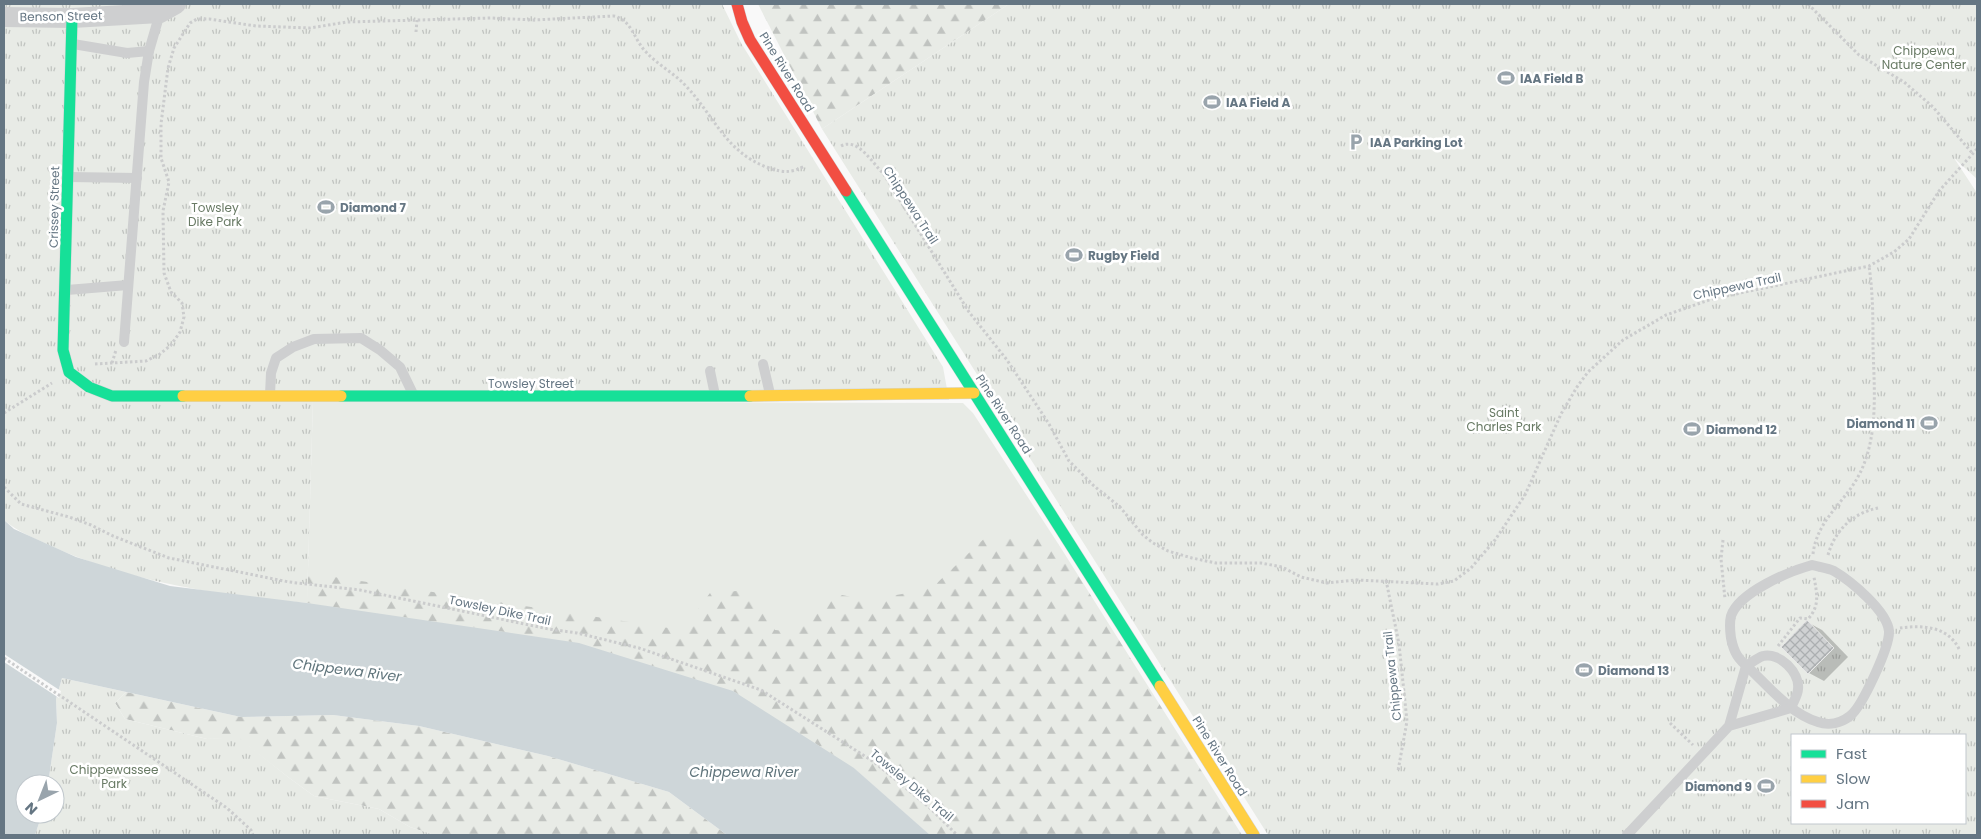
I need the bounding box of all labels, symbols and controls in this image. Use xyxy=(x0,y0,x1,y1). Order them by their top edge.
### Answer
street label: Benson Street xyxy=(20,7,102,25)
street label: Pine River Road xyxy=(756,29,818,115)
park label: Chippewa Nature Center xyxy=(1882,42,1967,73)
sports icon: IAA Field B xyxy=(1496,68,1516,88)
place label: IAA Field B xyxy=(1520,70,1584,87)
sports icon: IAA Field A xyxy=(1202,92,1222,112)
place label: IAA Field A xyxy=(1226,94,1291,111)
parking icon: IAA Parking Lot xyxy=(1346,132,1366,152)
place label: IAA Parking Lot xyxy=(1370,134,1463,151)
street label: Chippewa Trail xyxy=(879,163,943,247)
street label: Crissey Street xyxy=(45,166,63,248)
sports icon: Diamond 7 xyxy=(316,197,336,217)
park label: Towsley Dike Park xyxy=(188,199,243,230)
place label: Diamond 7 xyxy=(340,199,407,216)
sports icon: Rugby Field xyxy=(1064,245,1084,265)
place label: Rugby Field xyxy=(1088,247,1160,264)
street label: Chippewa Trail xyxy=(1691,268,1783,304)
street label: Pine River Road xyxy=(972,371,1036,457)
street label: Towsley Street xyxy=(488,375,574,392)
park label: Saint Charles Park xyxy=(1466,404,1542,435)
sports icon: Diamond 11 xyxy=(1919,413,1939,433)
place label: Diamond 11 xyxy=(1846,415,1915,432)
sports icon: Diamond 12 xyxy=(1682,419,1702,439)
place label: Diamond 12 xyxy=(1706,421,1777,438)
street label: Towsley Dike Trail xyxy=(447,591,553,629)
street label: Chippewa Trail xyxy=(1379,630,1405,721)
water label: Chippewa River xyxy=(291,653,403,687)
sports icon: Diamond 13 xyxy=(1574,660,1594,680)
place label: Diamond 13 xyxy=(1598,662,1669,679)
street label: Pine River Road xyxy=(1189,713,1251,799)
legend xyxy=(1791,734,1966,824)
text: Fast xyxy=(1836,743,1867,764)
street label: Towsley Dike Trail xyxy=(867,745,957,825)
park label: Chippewassee Park xyxy=(70,761,158,792)
water label: Chippewa River xyxy=(689,762,800,782)
text: Slow xyxy=(1836,768,1871,789)
north arrow xyxy=(15,774,65,824)
sports icon: Diamond 9 xyxy=(1756,776,1776,796)
place label: Diamond 9 xyxy=(1685,778,1752,795)
text: Jam xyxy=(1836,793,1870,814)
text: N xyxy=(20,798,42,819)

